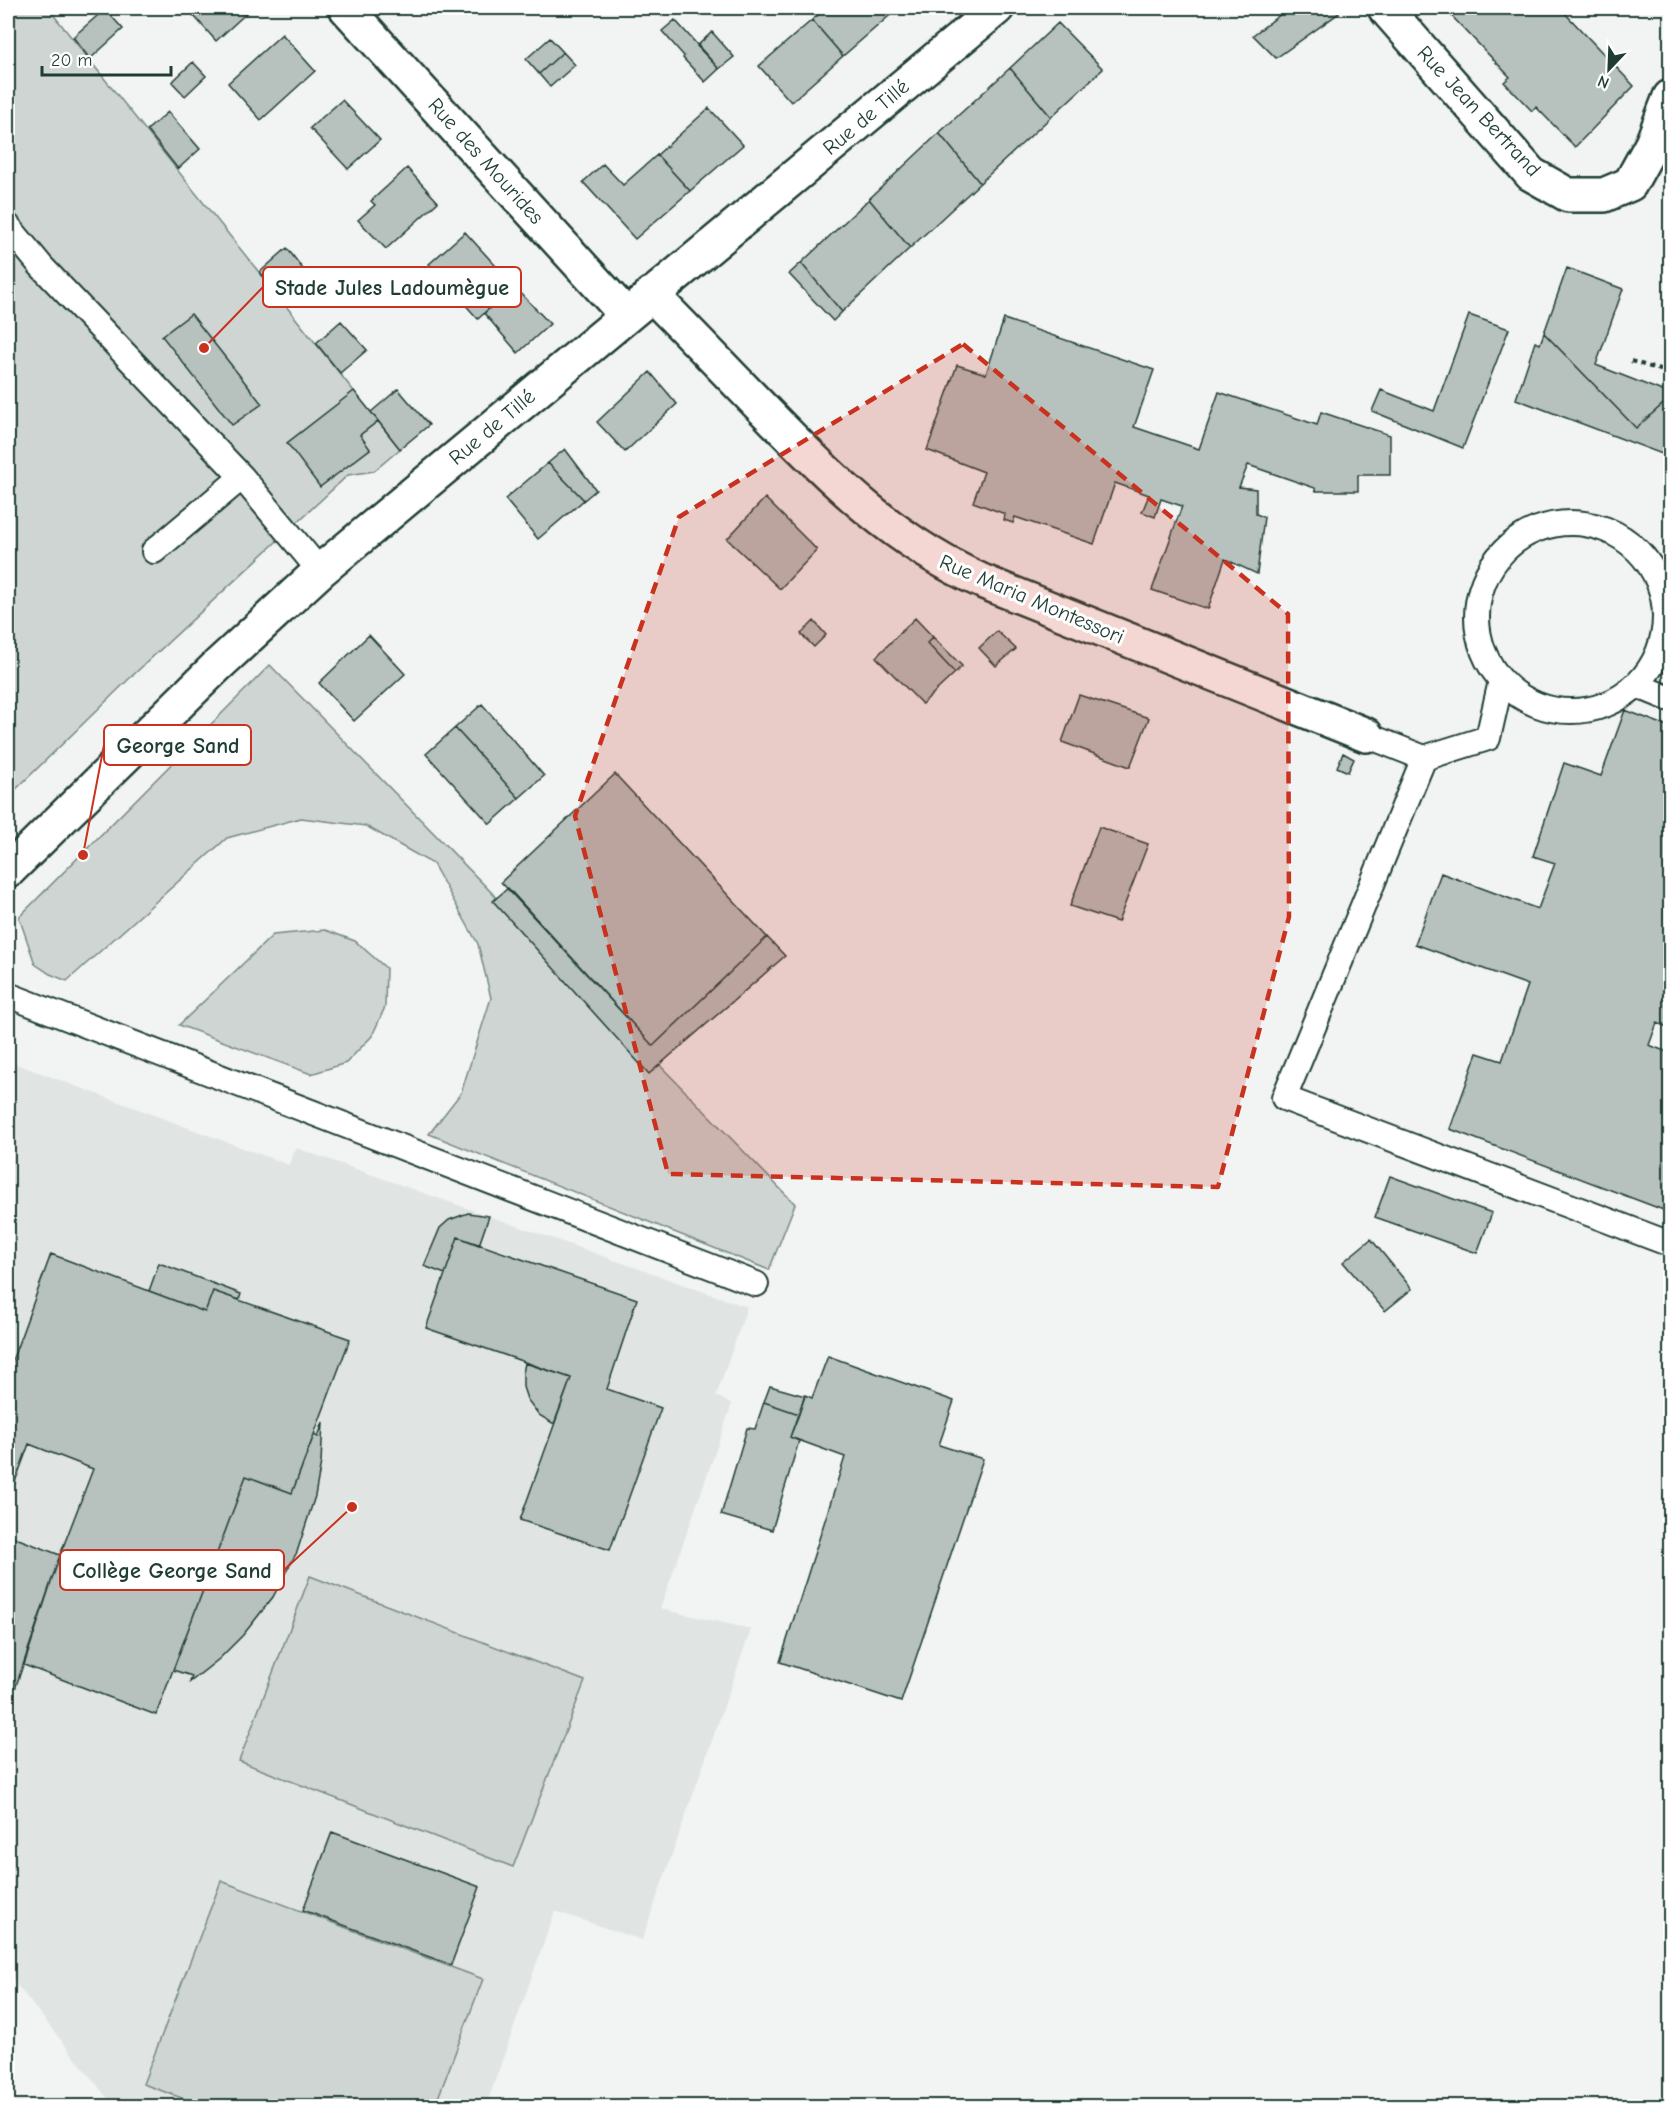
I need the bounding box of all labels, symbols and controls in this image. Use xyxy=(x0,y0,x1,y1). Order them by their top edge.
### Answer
scale bar xyxy=(42,39,171,77)
north arrow xyxy=(1579,39,1639,99)
street label: Rue Jean Bertrand xyxy=(1412,41,1546,181)
text: 20 m xyxy=(51,50,92,71)
text: N xyxy=(1595,72,1612,92)
street label: Rue de Tillé xyxy=(818,74,914,160)
street label: Rue des Mourides xyxy=(423,93,549,229)
callout: Stade Jules Ladoumègue xyxy=(263,267,521,307)
text: Stade Jules Ladoumègue xyxy=(275,275,509,301)
street label: Rue de Tillé xyxy=(444,384,540,470)
street label: Rue Maria Montessori xyxy=(936,549,1128,649)
callout: George Sand xyxy=(104,725,251,765)
text: George Sand xyxy=(116,733,240,759)
callout: Collège George Sand xyxy=(60,1550,284,1590)
text: Collège George Sand xyxy=(72,1558,272,1584)

